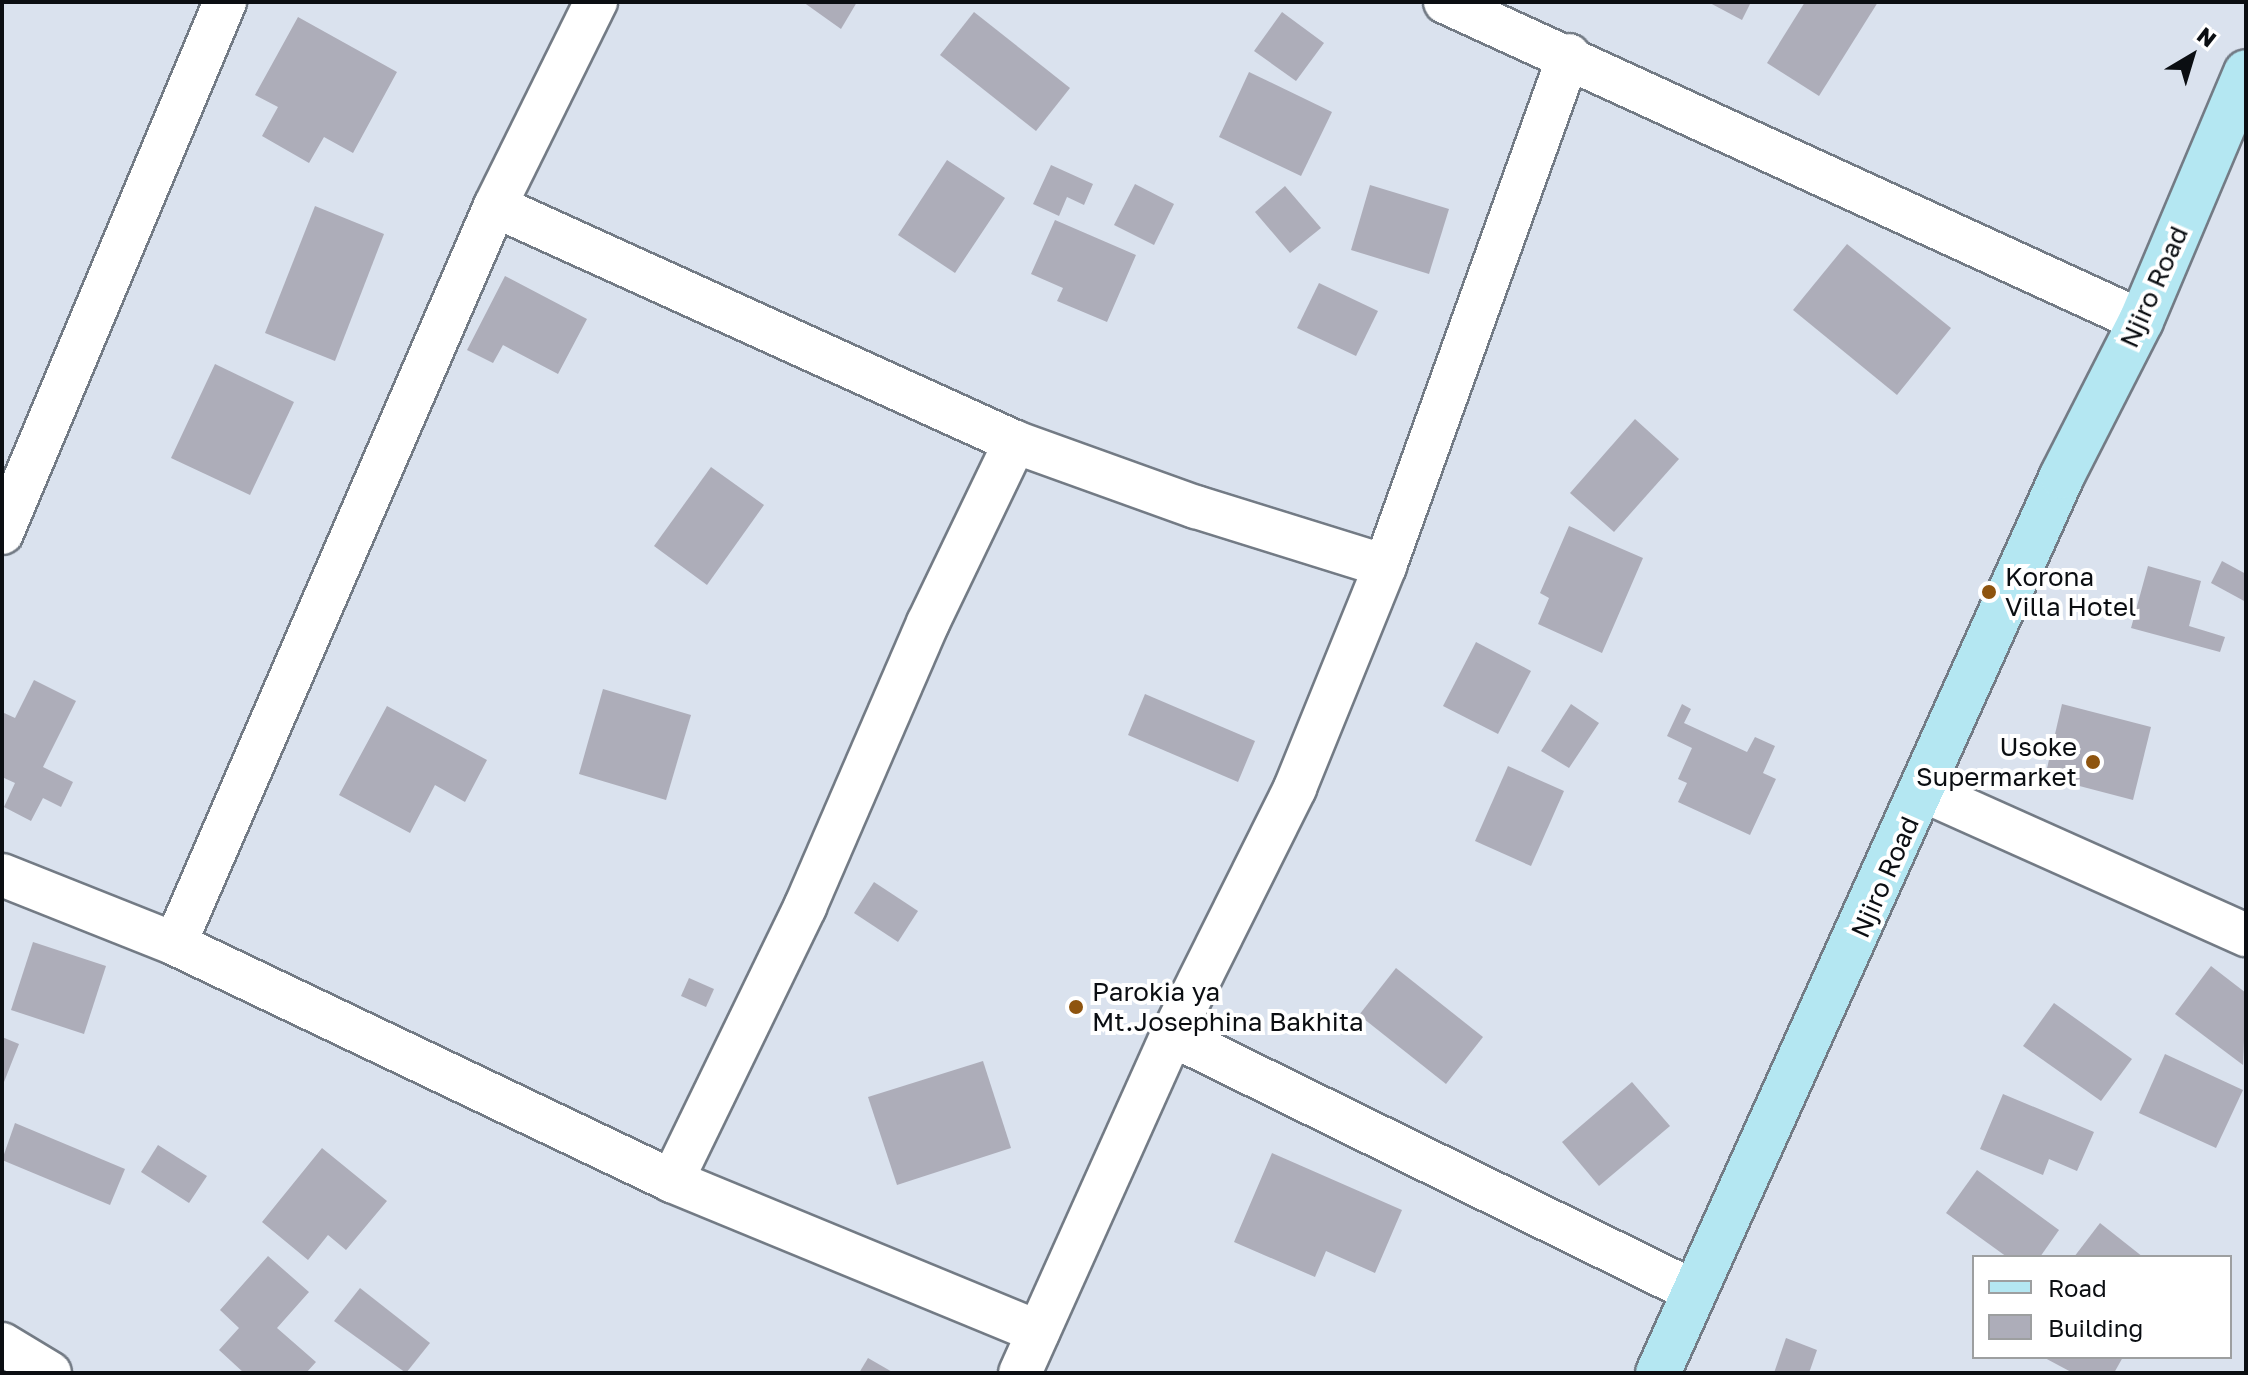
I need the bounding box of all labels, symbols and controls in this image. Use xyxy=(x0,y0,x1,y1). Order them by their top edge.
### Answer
north arrow xyxy=(2152,16,2232,96)
text: N xyxy=(2192,21,2222,52)
street label: Njiro Road xyxy=(2113,222,2195,352)
place label: Korona Villa Hotel xyxy=(2005,561,2136,622)
marker: Korona Villa Hotel xyxy=(1980,583,1998,601)
place label: Usoke Supermarket xyxy=(1916,731,2077,792)
marker: Usoke Supermarket xyxy=(2084,753,2102,771)
street label: Njiro Road xyxy=(1844,812,1926,942)
place label: Parokia ya Mt.Josephina Bakhita xyxy=(1092,976,1364,1038)
marker: Parokia ya Mt.Josephina Bakhita xyxy=(1067,998,1085,1016)
legend xyxy=(1972,1255,2232,1359)
text: Road xyxy=(2048,1273,2107,1302)
text: Building xyxy=(2048,1313,2143,1342)

